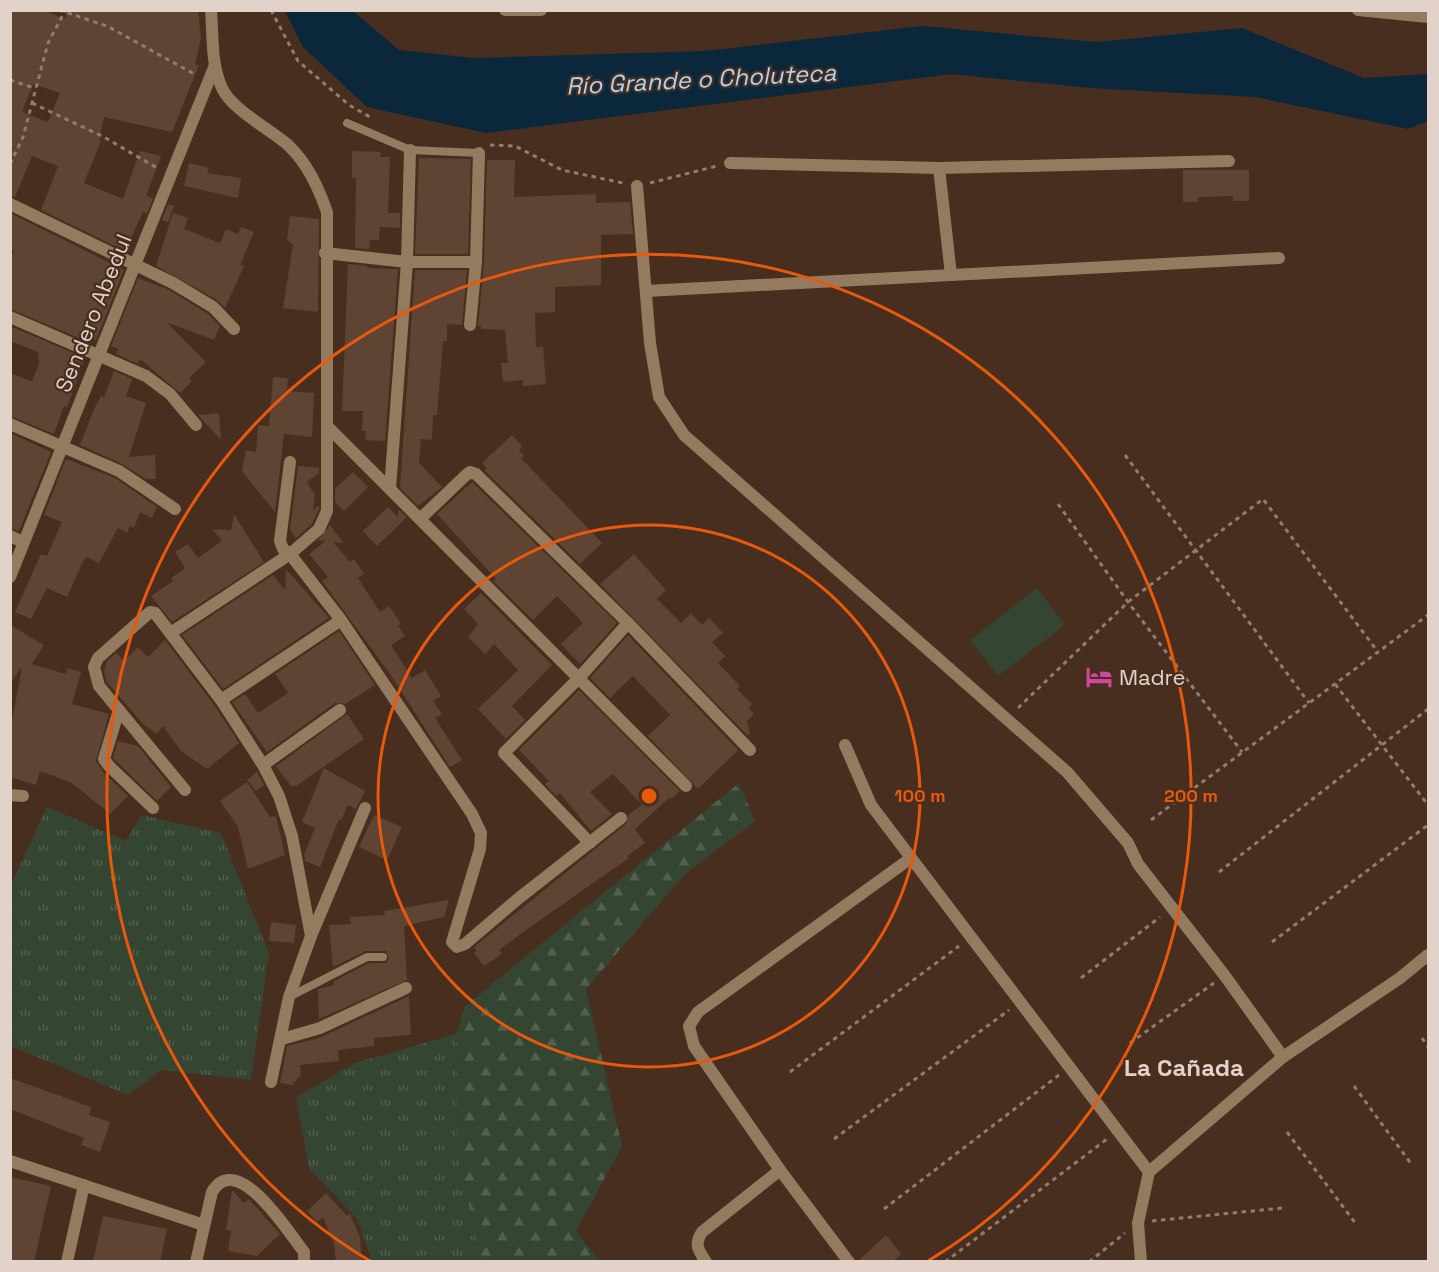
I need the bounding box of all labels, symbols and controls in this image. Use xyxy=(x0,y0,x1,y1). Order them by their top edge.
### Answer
water label: Río Grande o Choluteca xyxy=(565,56,837,102)
street label: Sendero Abedul xyxy=(49,230,137,396)
hotel icon: Madre xyxy=(1084,662,1114,692)
place label: Madre xyxy=(1119,663,1185,691)
text: 100 m xyxy=(894,784,946,807)
text: 200 m xyxy=(1164,784,1218,807)
centre of rings xyxy=(639,786,659,806)
district label: La Cañada xyxy=(1124,1052,1244,1083)

